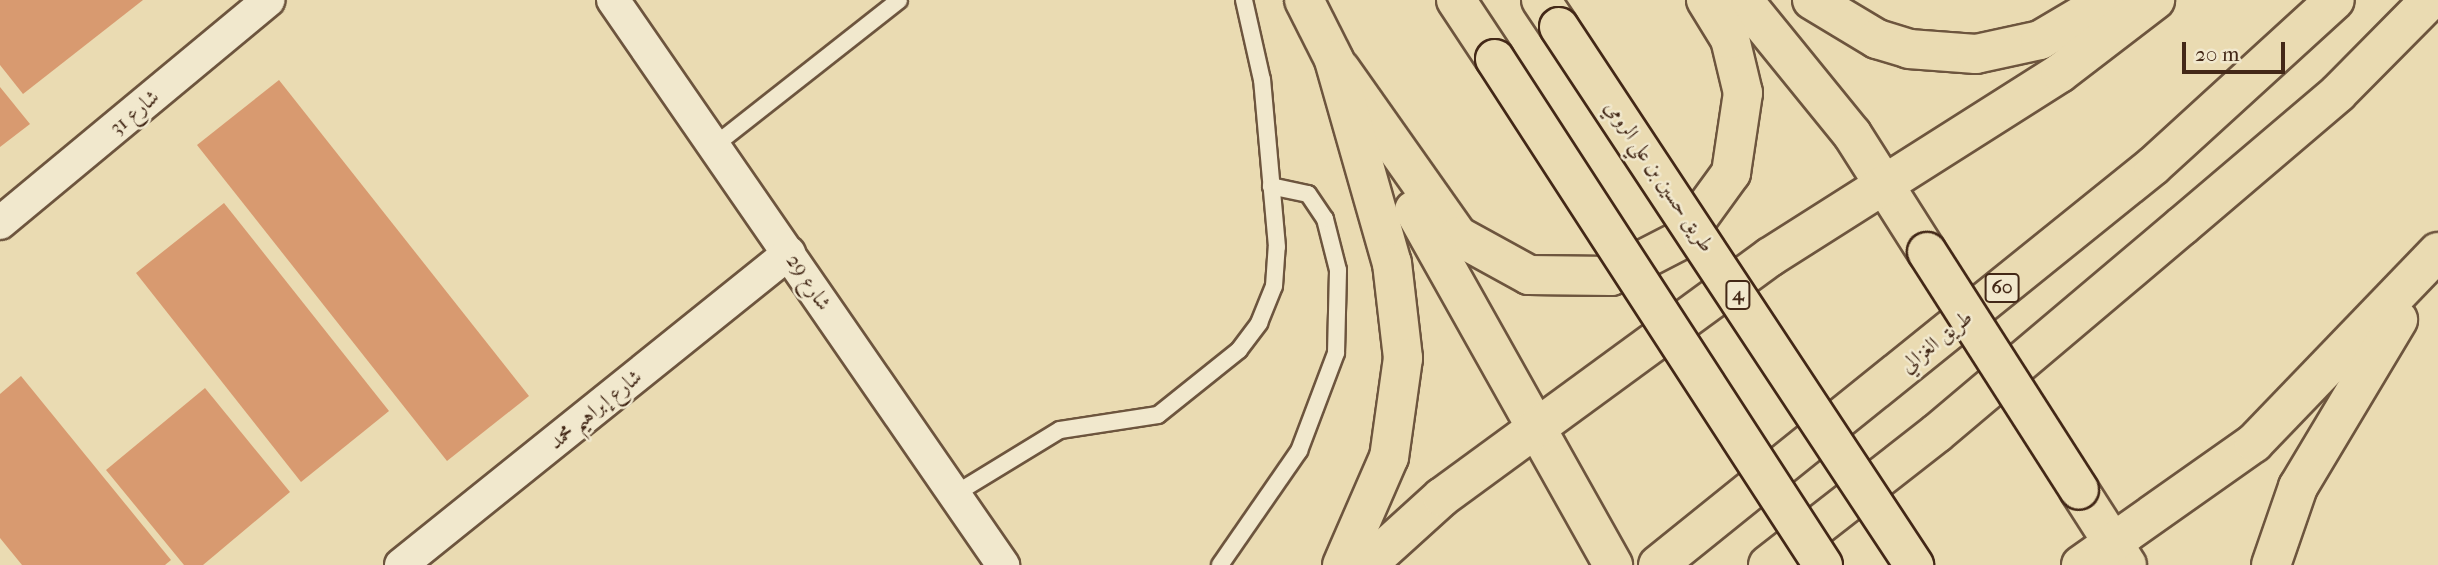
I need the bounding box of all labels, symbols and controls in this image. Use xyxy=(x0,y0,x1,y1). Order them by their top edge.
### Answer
scale bar xyxy=(2186,28,2289,72)
text: 20 m xyxy=(2195,42,2239,66)
street label: شارع 31 xyxy=(104,84,164,140)
street label: طريق حسين بن علي الرومي xyxy=(1600,95,1720,257)
street label: شارع 29 xyxy=(781,249,837,315)
road number: 60 xyxy=(1984,272,2020,304)
road number: 4 xyxy=(1724,280,1752,310)
street label: طريق الغزالي xyxy=(1895,304,1977,378)
street label: شارع إبراهيم محمد xyxy=(543,364,647,454)

